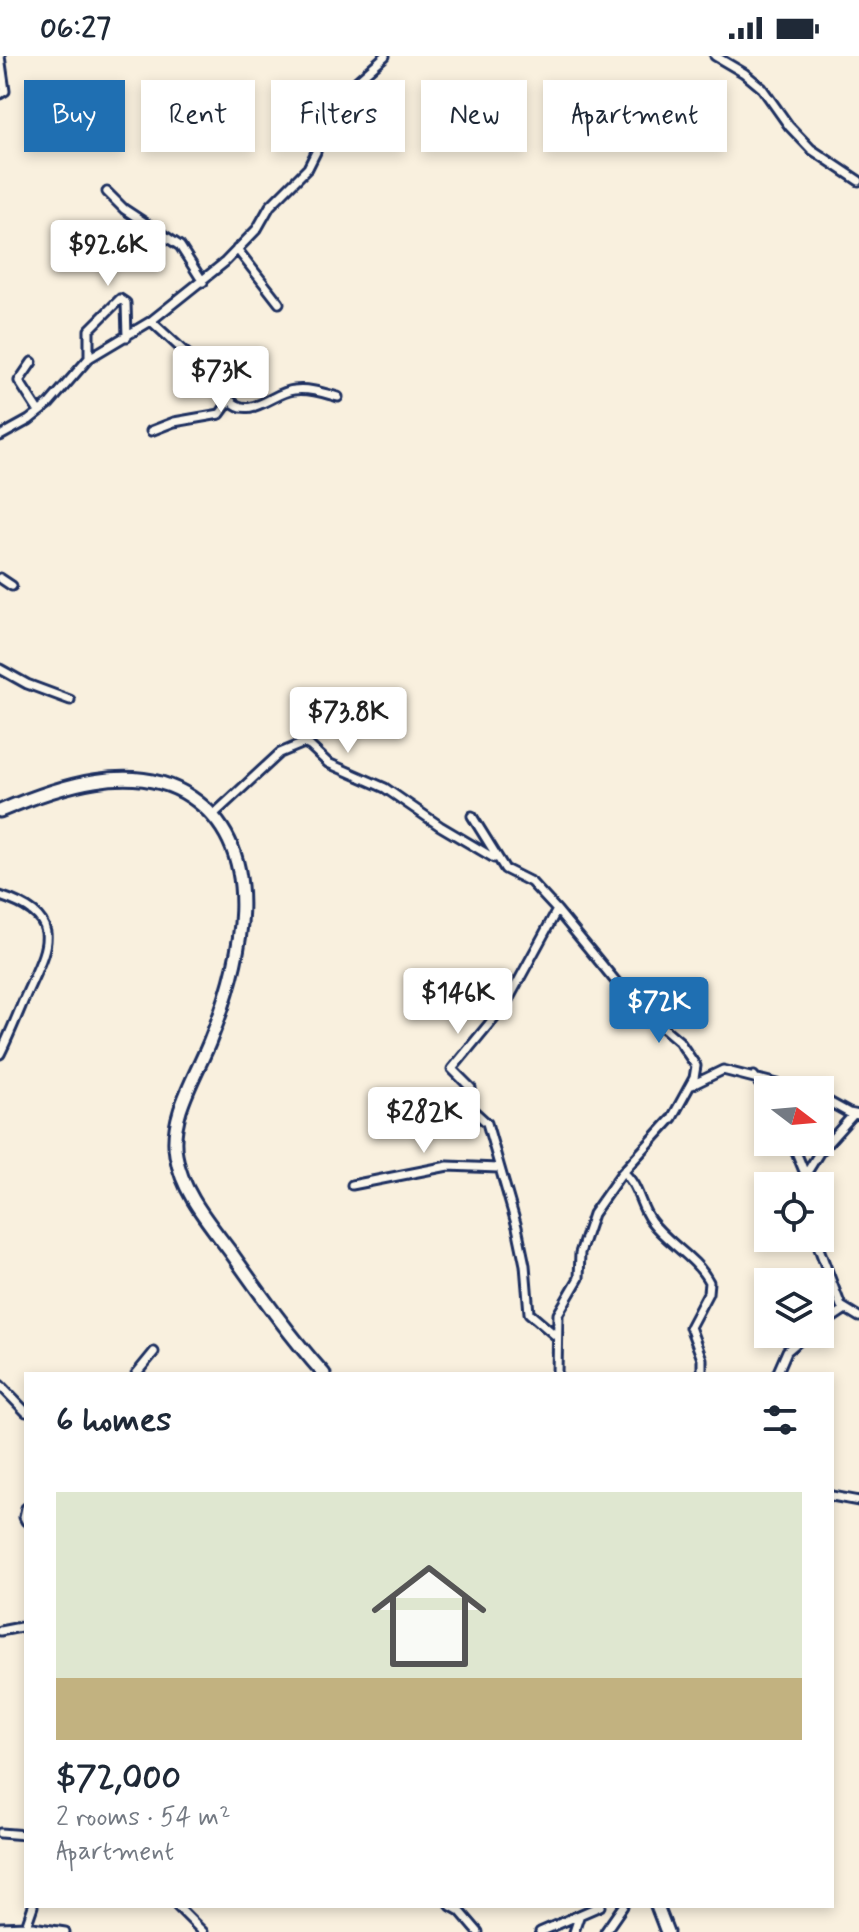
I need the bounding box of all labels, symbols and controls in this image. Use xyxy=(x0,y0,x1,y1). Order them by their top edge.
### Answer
text: 06:27 xyxy=(40,9,111,48)
chip: Buy xyxy=(24,80,125,152)
chip: Rent xyxy=(141,80,255,152)
chip: Filters xyxy=(271,80,405,152)
chip: New xyxy=(421,80,527,152)
chip: Apartment xyxy=(543,80,727,152)
pin: $92.6K xyxy=(43,220,173,288)
text: $92.6K xyxy=(69,229,147,263)
pin: $73K xyxy=(174,346,268,414)
text: $73K xyxy=(191,355,251,389)
pin: $73.8K xyxy=(283,687,413,755)
text: $73.8K xyxy=(308,696,388,730)
pin: $146K xyxy=(402,968,514,1036)
text: $146K xyxy=(421,977,495,1011)
pin: $72K xyxy=(612,977,706,1045)
text: $72K xyxy=(627,986,691,1020)
north arrow xyxy=(754,1076,834,1156)
map controls xyxy=(754,1076,834,1348)
pin: $282K xyxy=(368,1087,480,1155)
text: $282K xyxy=(386,1096,462,1130)
button: locate xyxy=(754,1172,834,1252)
button: layers xyxy=(754,1268,834,1348)
text: 6 homes xyxy=(56,1398,171,1443)
icon: filters xyxy=(758,1398,802,1442)
icon: home xyxy=(357,1544,501,1688)
text: $72,000 xyxy=(56,1756,181,1801)
text: 2 rooms · 54 m² xyxy=(56,1801,231,1835)
text: Apartment xyxy=(56,1835,174,1869)

